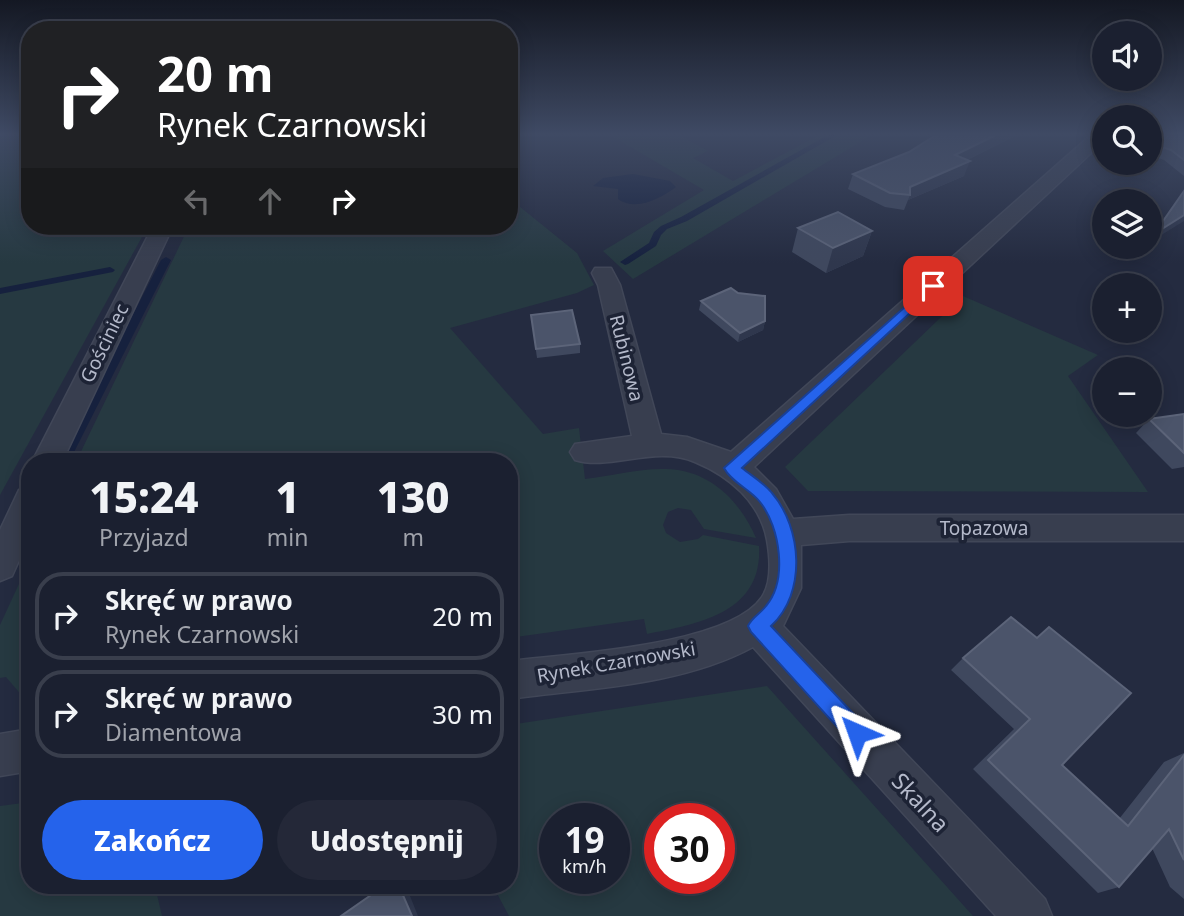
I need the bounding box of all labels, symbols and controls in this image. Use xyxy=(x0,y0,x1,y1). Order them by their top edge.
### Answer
map controls xyxy=(1092,21,1162,427)
button: sound xyxy=(1092,21,1162,91)
text: 20 m xyxy=(157,40,274,106)
icon: right xyxy=(42,49,133,140)
text: Rynek Czarnowski xyxy=(157,103,427,146)
button: search xyxy=(1092,105,1162,175)
icon: left xyxy=(178,182,216,220)
icon: ahead xyxy=(251,182,289,220)
icon: right xyxy=(324,182,362,220)
button: layers xyxy=(1092,189,1162,259)
pin xyxy=(903,256,963,316)
icon: arrive xyxy=(914,267,952,305)
button: + xyxy=(1092,273,1162,343)
street label: Gościniec xyxy=(74,299,134,387)
street label: Rubinowa xyxy=(604,312,650,404)
button: − xyxy=(1092,357,1162,427)
text: 15:24 xyxy=(89,468,198,525)
text: 1 xyxy=(275,468,300,525)
text: 130 xyxy=(377,468,450,525)
street label: Topazowa xyxy=(940,515,1028,541)
text: Przyjazd xyxy=(99,521,189,553)
text: min xyxy=(267,521,308,553)
text: m xyxy=(402,521,424,553)
text: Skręć w prawo xyxy=(105,582,293,618)
icon: right xyxy=(46,597,84,635)
text: 20 m xyxy=(432,598,493,634)
text: Rynek Czarnowski xyxy=(105,618,299,650)
street label: Rynek Czarnowski xyxy=(535,635,697,689)
text: Skręć w prawo xyxy=(105,680,293,716)
icon: right xyxy=(46,695,84,733)
text: 30 m xyxy=(432,696,493,732)
position arrow xyxy=(820,696,894,770)
text: Diamentowa xyxy=(105,716,242,748)
street label: Skalna xyxy=(885,765,957,839)
button: Zakończ xyxy=(42,800,263,880)
button: Udostępnij xyxy=(277,800,497,880)
speed limit sign: 30 xyxy=(644,803,735,894)
text: 19 xyxy=(564,816,605,863)
text: km/h xyxy=(562,854,607,878)

